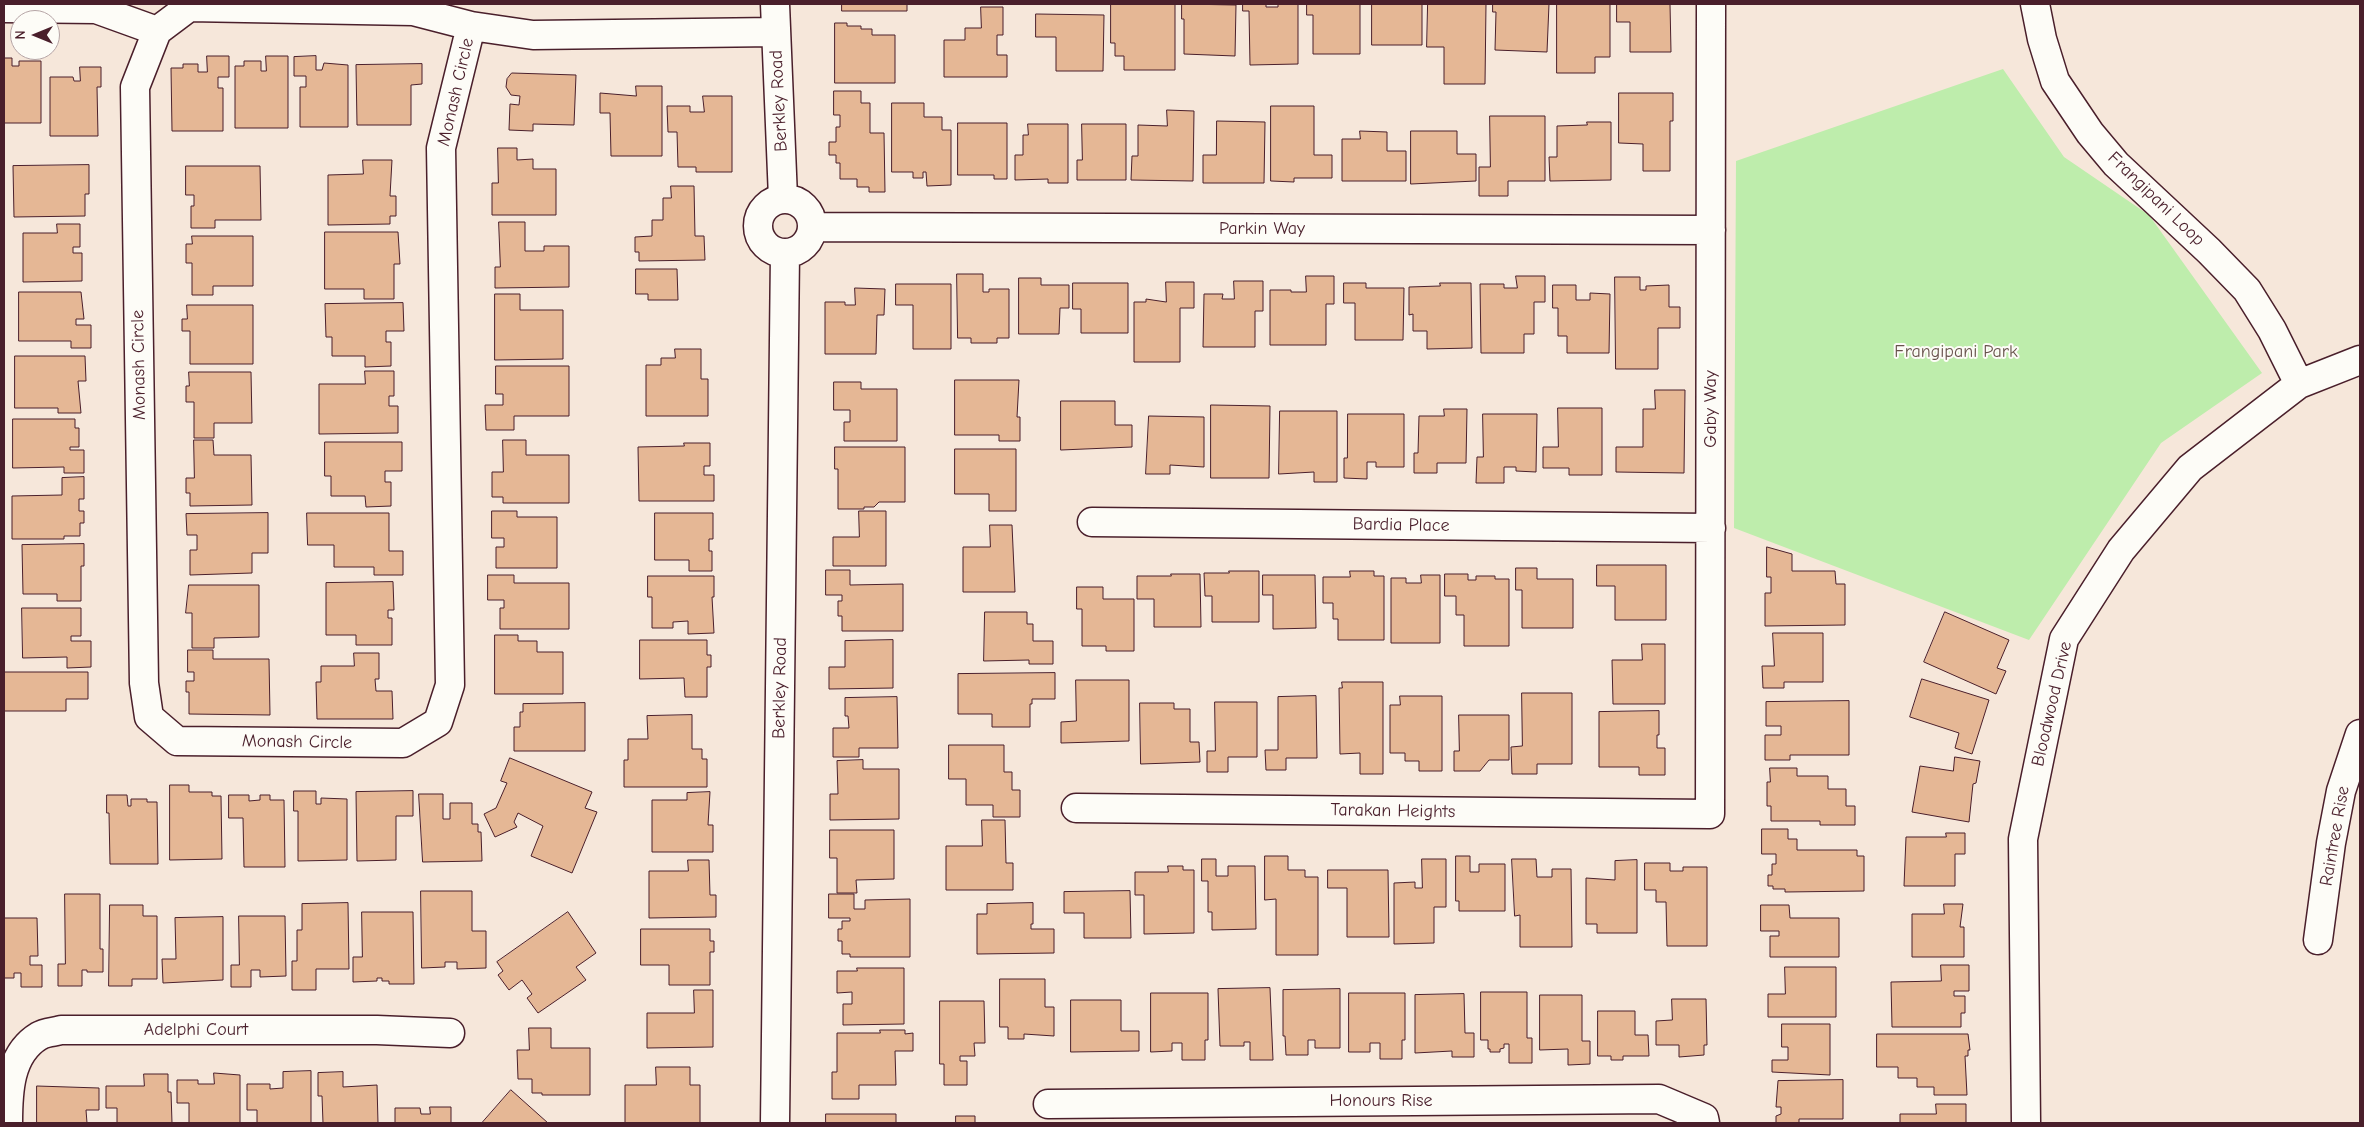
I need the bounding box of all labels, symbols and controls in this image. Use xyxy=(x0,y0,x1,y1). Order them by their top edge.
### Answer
north arrow xyxy=(10,10,60,60)
text: N xyxy=(12,30,29,40)
street label: Monash Circle xyxy=(433,36,479,148)
street label: Berkley Road xyxy=(766,50,792,152)
street label: Frangipani Loop xyxy=(2103,147,2209,251)
street label: Parkin Way xyxy=(1219,218,1305,240)
street label: Monash Circle xyxy=(127,310,151,420)
park label: Frangipani Park xyxy=(1894,341,2018,363)
street label: Gaby Way xyxy=(1700,370,1722,448)
street label: Bardia Place xyxy=(1352,513,1450,537)
street label: Berkley Road xyxy=(768,637,792,739)
street label: Bloodwood Drive xyxy=(2027,639,2077,769)
street label: Monash Circle xyxy=(242,730,352,754)
street label: Raintree Rise xyxy=(2316,784,2354,888)
street label: Tarakan Heights xyxy=(1331,799,1455,823)
street label: Adelphi Court xyxy=(144,1019,248,1041)
street label: Honours Rise xyxy=(1329,1090,1433,1112)

